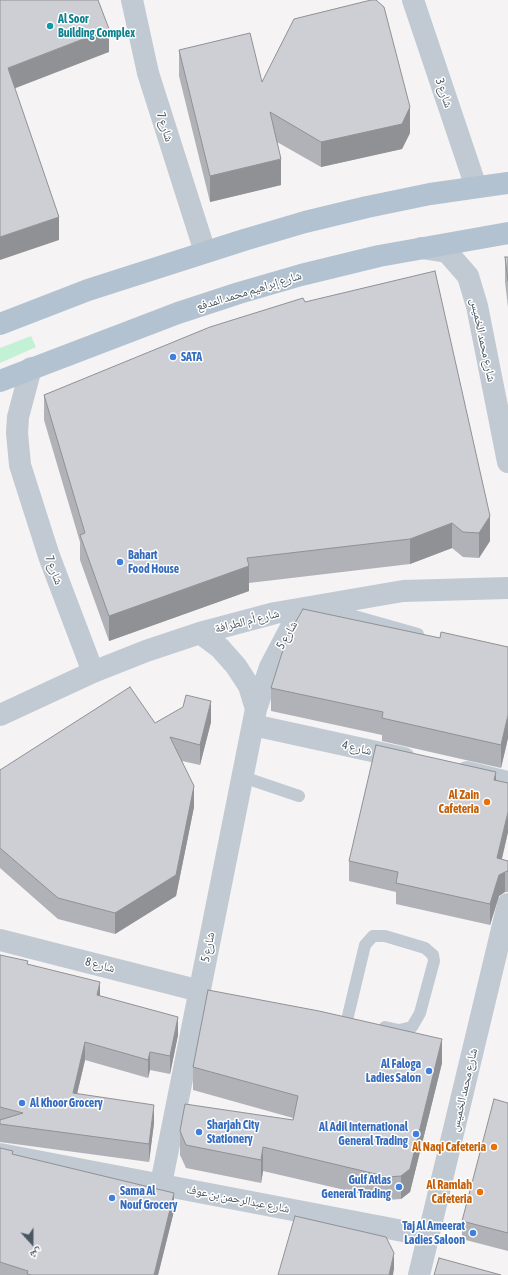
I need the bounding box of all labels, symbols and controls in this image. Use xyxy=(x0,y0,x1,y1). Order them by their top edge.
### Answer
place label: Al Soor Building Complex xyxy=(58,12,135,40)
marker: Al Soor Building Complex xyxy=(45,21,55,31)
street label: شارع 3 xyxy=(432,76,456,110)
street label: شارع 7 xyxy=(154,110,176,144)
street label: شارع إبراهيم محمد المدفع xyxy=(195,268,303,314)
street label: شارع محمد الخميس xyxy=(467,297,499,383)
place label: SATA xyxy=(181,350,202,364)
marker: SATA xyxy=(168,352,178,362)
place label: Bahart Food House xyxy=(128,548,179,576)
street label: شارع 7 xyxy=(42,553,66,587)
marker: Bahart Food House xyxy=(115,557,125,567)
street label: شارع أم الطرافة xyxy=(213,606,281,636)
street label: شارع 5 xyxy=(273,618,301,652)
street label: شارع 4 xyxy=(341,738,373,758)
place label: Al Zain Cafeteria xyxy=(439,788,479,816)
marker: Al Zain Cafeteria xyxy=(482,797,492,807)
street label: شارع 5 xyxy=(198,931,218,963)
street label: شارع 8 xyxy=(84,954,116,976)
street label: شارع محمد الخميس xyxy=(447,1047,481,1133)
place label: Al Faloga Ladies Salon xyxy=(366,1057,421,1085)
marker: Al Faloga Ladies Salon xyxy=(424,1066,434,1076)
place label: Al Khoor Grocery xyxy=(30,1096,103,1110)
marker: Al Khoor Grocery xyxy=(17,1098,27,1108)
place label: Sharjah City Stationery xyxy=(207,1118,259,1146)
place label: Al Adil International General Trading xyxy=(319,1120,408,1148)
marker: Sharjah City Stationery xyxy=(194,1127,204,1137)
marker: Al Adil International General Trading xyxy=(411,1129,421,1139)
place label: Al Naqi Cafeteria xyxy=(412,1140,486,1154)
marker: Al Naqi Cafeteria xyxy=(489,1142,499,1152)
place label: Gulf Atlas General Trading xyxy=(321,1173,391,1201)
place label: Al Ramlah Cafeteria xyxy=(426,1178,472,1206)
street label: شارع عبدالرحمن بن عوف xyxy=(185,1182,291,1216)
marker: Gulf Atlas General Trading xyxy=(394,1182,404,1192)
place label: Sama Al Nouf Grocery xyxy=(120,1184,177,1212)
marker: Al Ramlah Cafeteria xyxy=(475,1187,485,1197)
marker: Sama Al Nouf Grocery xyxy=(107,1193,117,1203)
place label: Taj Al Ameerat Ladies Saloon xyxy=(402,1219,465,1247)
north arrow xyxy=(12,1223,52,1263)
marker: Taj Al Ameerat Ladies Saloon xyxy=(468,1228,478,1238)
text: ش xyxy=(29,1247,44,1262)

